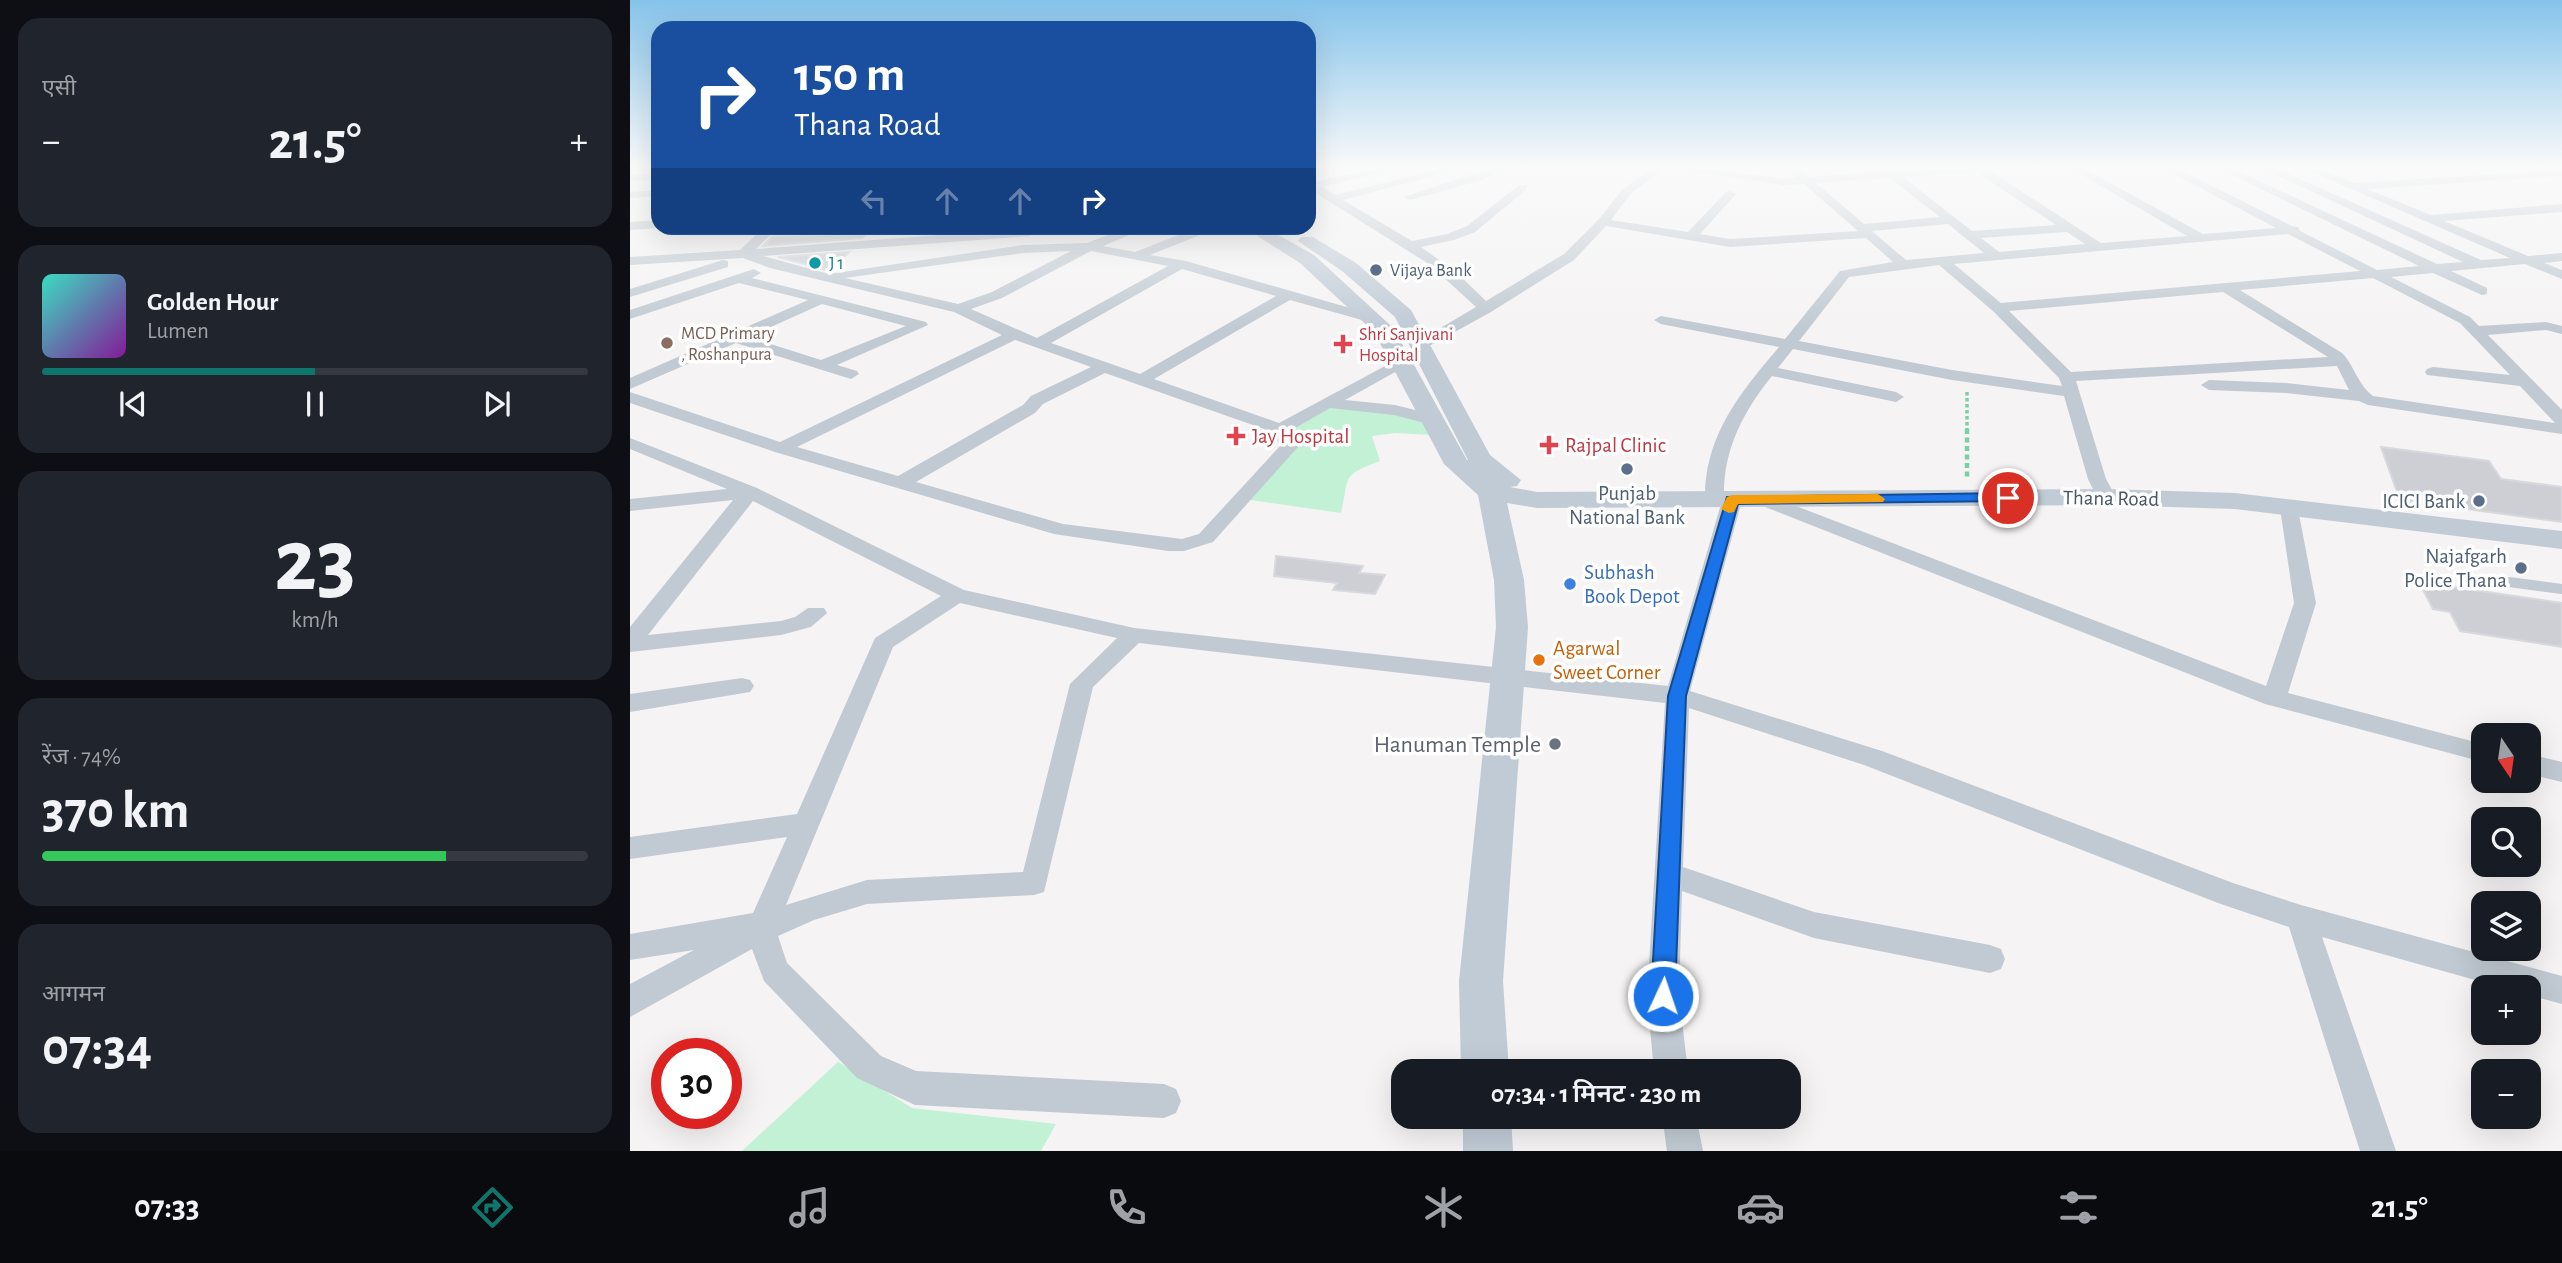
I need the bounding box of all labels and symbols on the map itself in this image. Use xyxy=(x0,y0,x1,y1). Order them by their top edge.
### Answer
marker: J 1 xyxy=(807,255,823,271)
place label: J 1 xyxy=(829,255,844,273)
marker: Vijaya Bank xyxy=(1368,262,1384,278)
place label: Vijaya Bank xyxy=(1390,262,1472,280)
place label: MCD Primary , Roshanpura xyxy=(681,325,775,364)
place label: Shri Sanjivani Hospital xyxy=(1359,326,1453,365)
marker: Shri Sanjivani Hospital xyxy=(1333,334,1353,354)
marker: MCD Primary , Roshanpura xyxy=(659,335,675,351)
marker: Jay Hospital xyxy=(1226,426,1246,446)
place label: Jay Hospital xyxy=(1252,426,1349,447)
marker: Rajpal Clinic xyxy=(1539,435,1559,455)
place label: Rajpal Clinic xyxy=(1565,435,1666,456)
marker: Punjab National Bank xyxy=(1619,461,1635,477)
pin xyxy=(1978,468,2038,528)
place label: Punjab National Bank xyxy=(1569,483,1685,528)
street label: Thana Road xyxy=(2063,487,2159,510)
place label: ICICI Bank xyxy=(2382,491,2465,512)
marker: ICICI Bank xyxy=(2471,493,2487,509)
place label: Najafgarh Police Thana xyxy=(2404,546,2507,591)
marker: Najafgarh Police Thana xyxy=(2513,560,2529,576)
place label: Subhash Book Depot xyxy=(1584,562,1680,607)
marker: Subhash Book Depot xyxy=(1562,576,1578,592)
place label: Agarwal Sweet Corner xyxy=(1553,638,1661,683)
marker: Agarwal Sweet Corner xyxy=(1531,652,1547,668)
north arrow xyxy=(2471,723,2541,793)
place label: Hanuman Temple xyxy=(1374,733,1541,757)
marker: Hanuman Temple xyxy=(1547,736,1563,752)
position arrow xyxy=(1626,959,1700,1033)
speed limit sign: 30 xyxy=(651,1038,742,1129)

